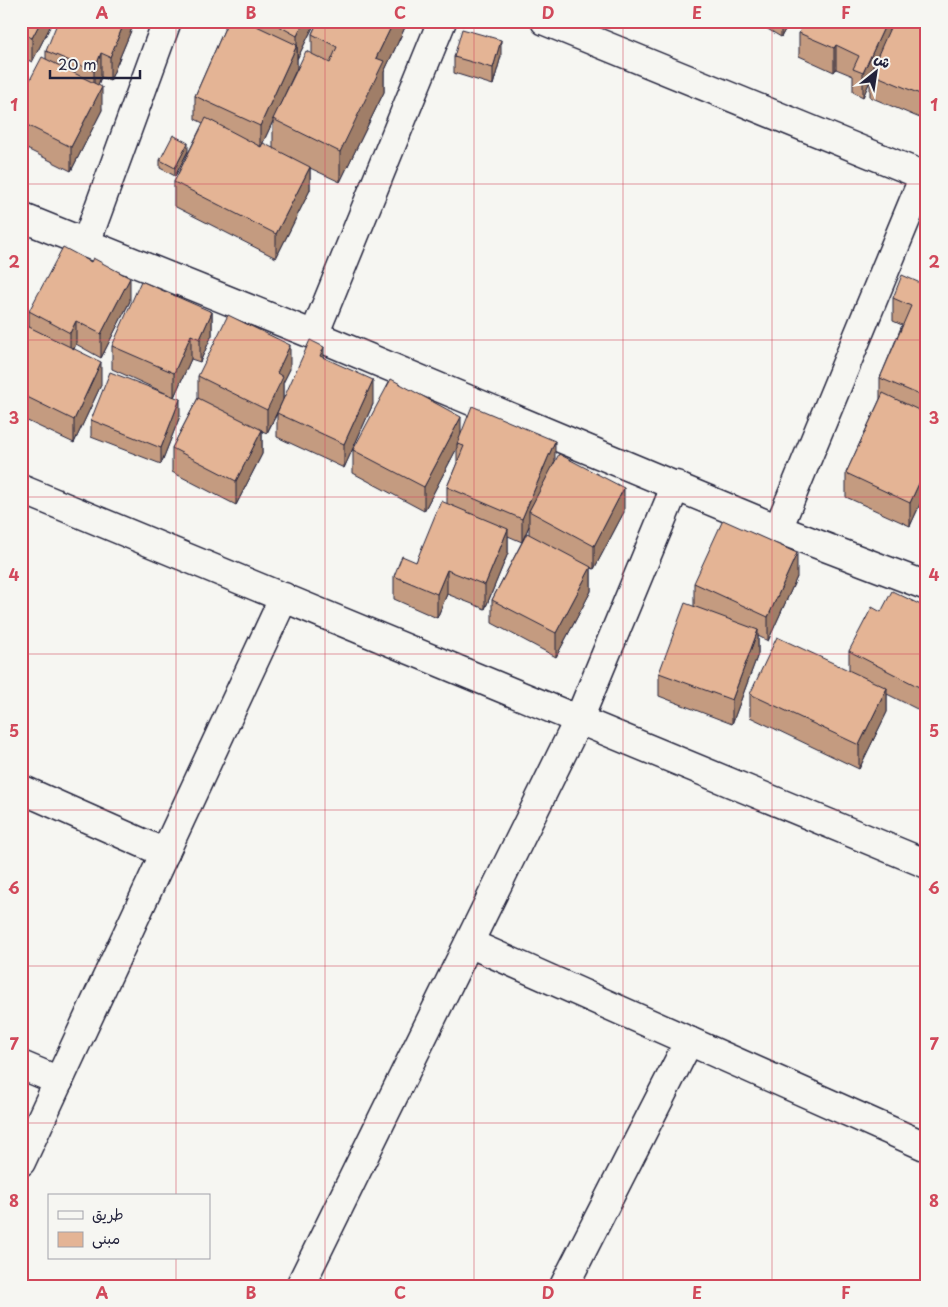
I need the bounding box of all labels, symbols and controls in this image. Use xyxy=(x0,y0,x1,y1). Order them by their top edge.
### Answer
text: A xyxy=(96,0,109,24)
text: B xyxy=(246,0,257,24)
text: C xyxy=(394,0,406,24)
text: D xyxy=(542,0,554,24)
text: E xyxy=(692,0,702,24)
text: F xyxy=(841,0,851,24)
text: ش xyxy=(871,47,895,73)
scale bar xyxy=(50,48,140,80)
north arrow xyxy=(850,48,900,98)
text: 20 m xyxy=(58,52,97,75)
text: 1 xyxy=(10,92,18,116)
text: 1 xyxy=(930,92,938,116)
text: 2 xyxy=(8,249,20,273)
text: 2 xyxy=(928,249,940,273)
text: 3 xyxy=(9,405,19,429)
text: 3 xyxy=(929,405,939,429)
text: 4 xyxy=(9,562,20,586)
text: 4 xyxy=(929,562,940,586)
text: 5 xyxy=(9,718,19,742)
text: 5 xyxy=(929,718,939,742)
text: 6 xyxy=(8,875,20,899)
text: 6 xyxy=(928,875,940,899)
text: 7 xyxy=(9,1031,19,1055)
text: 7 xyxy=(929,1031,939,1055)
text: 8 xyxy=(9,1188,19,1212)
text: 8 xyxy=(929,1188,939,1212)
legend xyxy=(48,1194,210,1260)
text: طريق xyxy=(92,1202,124,1225)
text: مبنى xyxy=(92,1226,120,1249)
text: A xyxy=(96,1280,109,1304)
text: B xyxy=(246,1280,257,1304)
text: C xyxy=(394,1280,406,1304)
text: D xyxy=(542,1280,554,1304)
text: E xyxy=(692,1280,702,1304)
text: F xyxy=(841,1280,851,1304)

